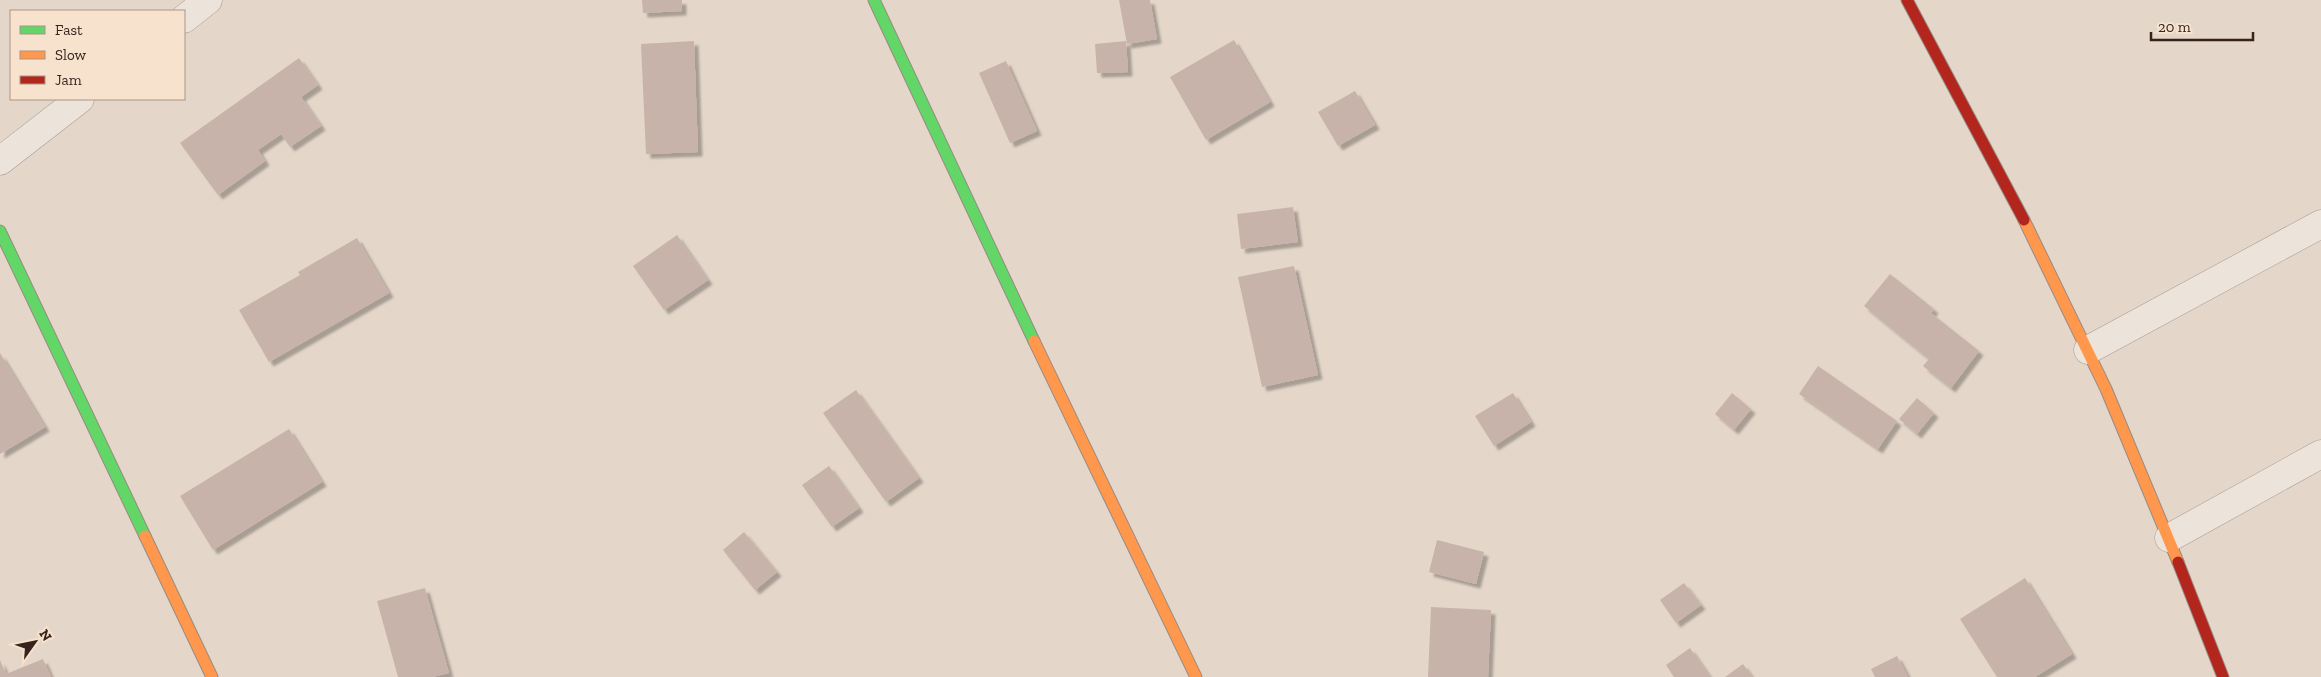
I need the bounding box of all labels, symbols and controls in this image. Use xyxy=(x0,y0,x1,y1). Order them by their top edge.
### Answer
legend xyxy=(10,10,185,100)
scale bar xyxy=(2151,10,2254,42)
text: 20 m xyxy=(2158,18,2191,36)
text: Fast xyxy=(55,21,83,39)
text: Slow xyxy=(55,46,87,64)
text: Jam xyxy=(55,71,82,89)
north arrow xyxy=(10,617,60,667)
text: N xyxy=(35,626,56,645)

